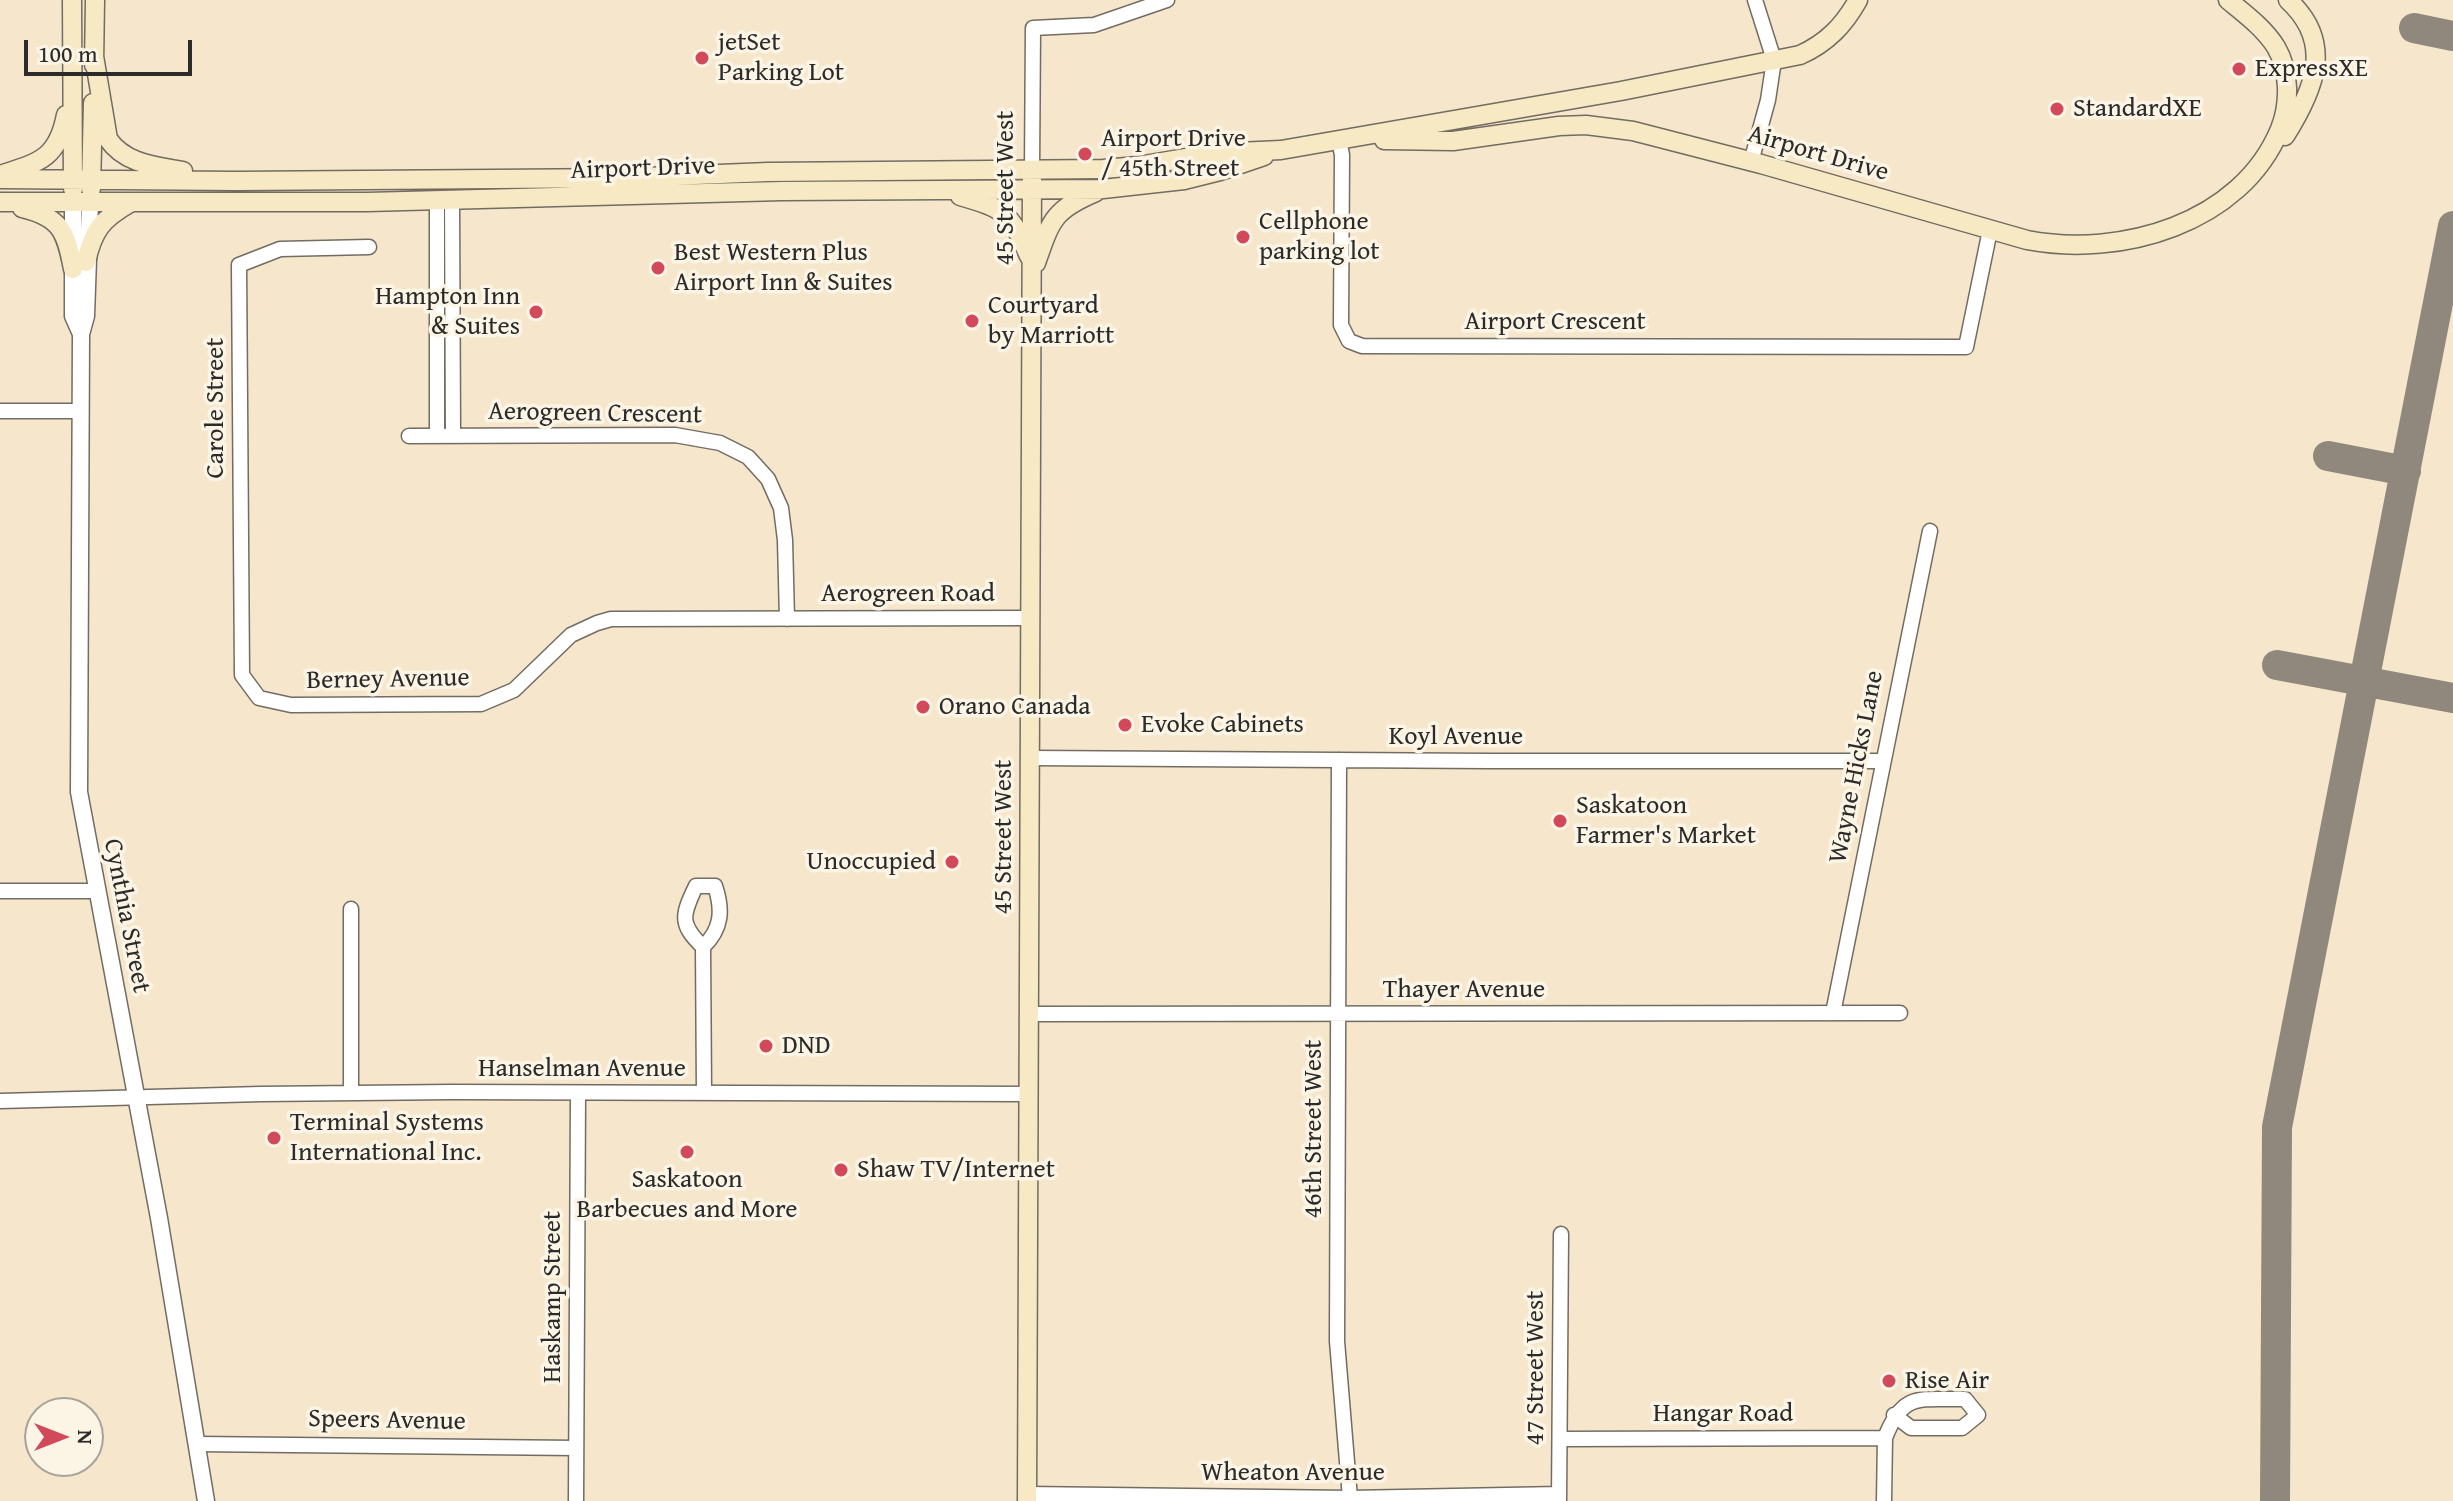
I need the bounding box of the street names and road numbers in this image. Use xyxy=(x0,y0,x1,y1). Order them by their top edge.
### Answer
street label: 45 Street West xyxy=(990,110,1022,266)
street label: Airport Drive xyxy=(1744,119,1892,189)
street label: Airport Drive xyxy=(570,151,716,187)
street label: Airport Crescent xyxy=(1464,306,1646,338)
street label: Carole Street xyxy=(200,337,232,479)
street label: Aerogreen Crescent xyxy=(488,397,702,431)
street label: Aerogreen Road xyxy=(821,578,995,610)
street label: Berney Avenue xyxy=(306,663,470,697)
street label: Wayne Hicks Lane xyxy=(1823,668,1891,866)
street label: Koyl Avenue xyxy=(1389,721,1523,753)
street label: 45 Street West xyxy=(988,759,1020,915)
street label: Cynthia Street xyxy=(96,836,156,996)
street label: Thayer Avenue xyxy=(1383,974,1545,1006)
street label: 46th Street West xyxy=(1298,1040,1330,1218)
street label: Hanselman Avenue xyxy=(478,1053,686,1085)
street label: Haskamp Street xyxy=(537,1211,569,1383)
street label: 47 Street West xyxy=(1520,1290,1552,1446)
street label: Hangar Road xyxy=(1653,1398,1793,1430)
street label: Speers Avenue xyxy=(308,1404,466,1438)
street label: Wheaton Avenue xyxy=(1201,1457,1385,1489)

